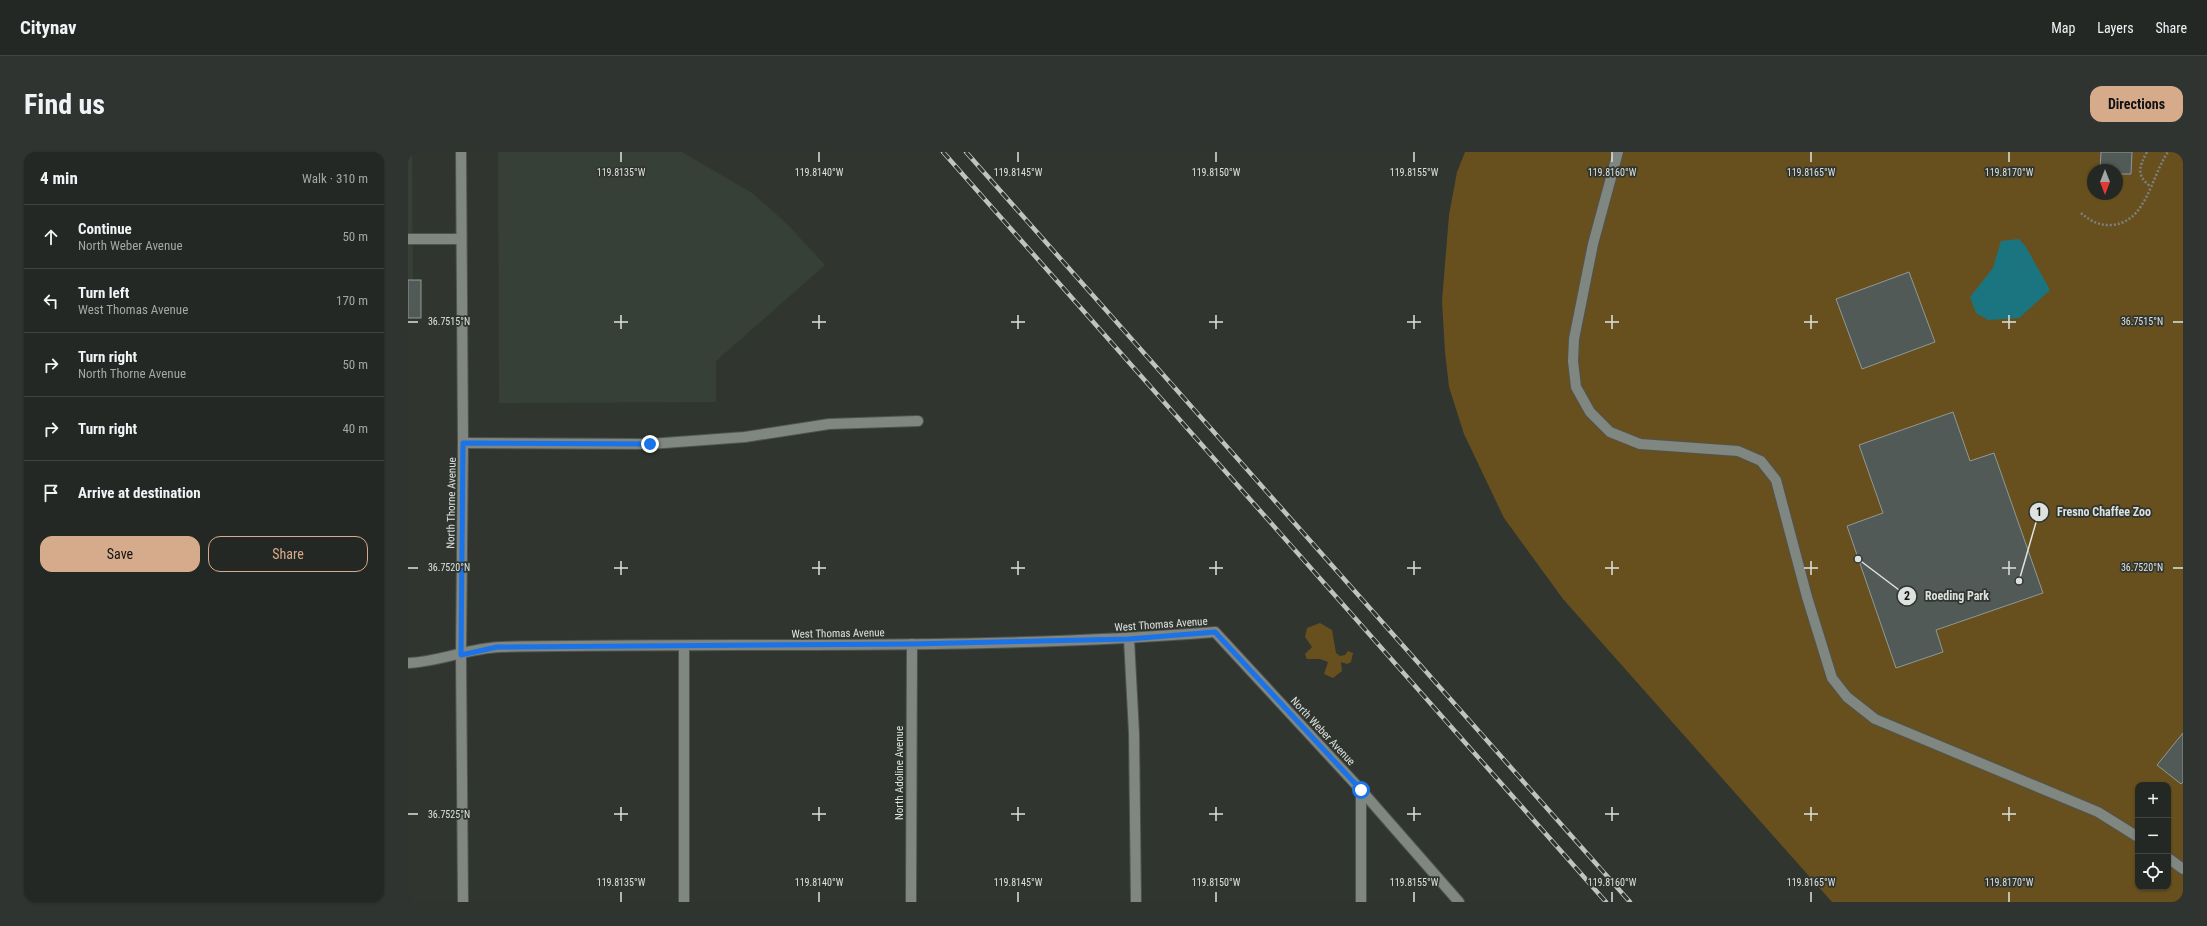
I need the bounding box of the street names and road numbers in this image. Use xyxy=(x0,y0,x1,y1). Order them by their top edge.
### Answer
street label: North Thorne Avenue xyxy=(444,457,459,549)
street label: West Thomas Avenue xyxy=(1114,615,1208,634)
street label: West Thomas Avenue xyxy=(791,626,885,641)
street label: North Weber Avenue xyxy=(1288,695,1358,768)
street label: North Adoline Avenue xyxy=(893,726,906,820)

